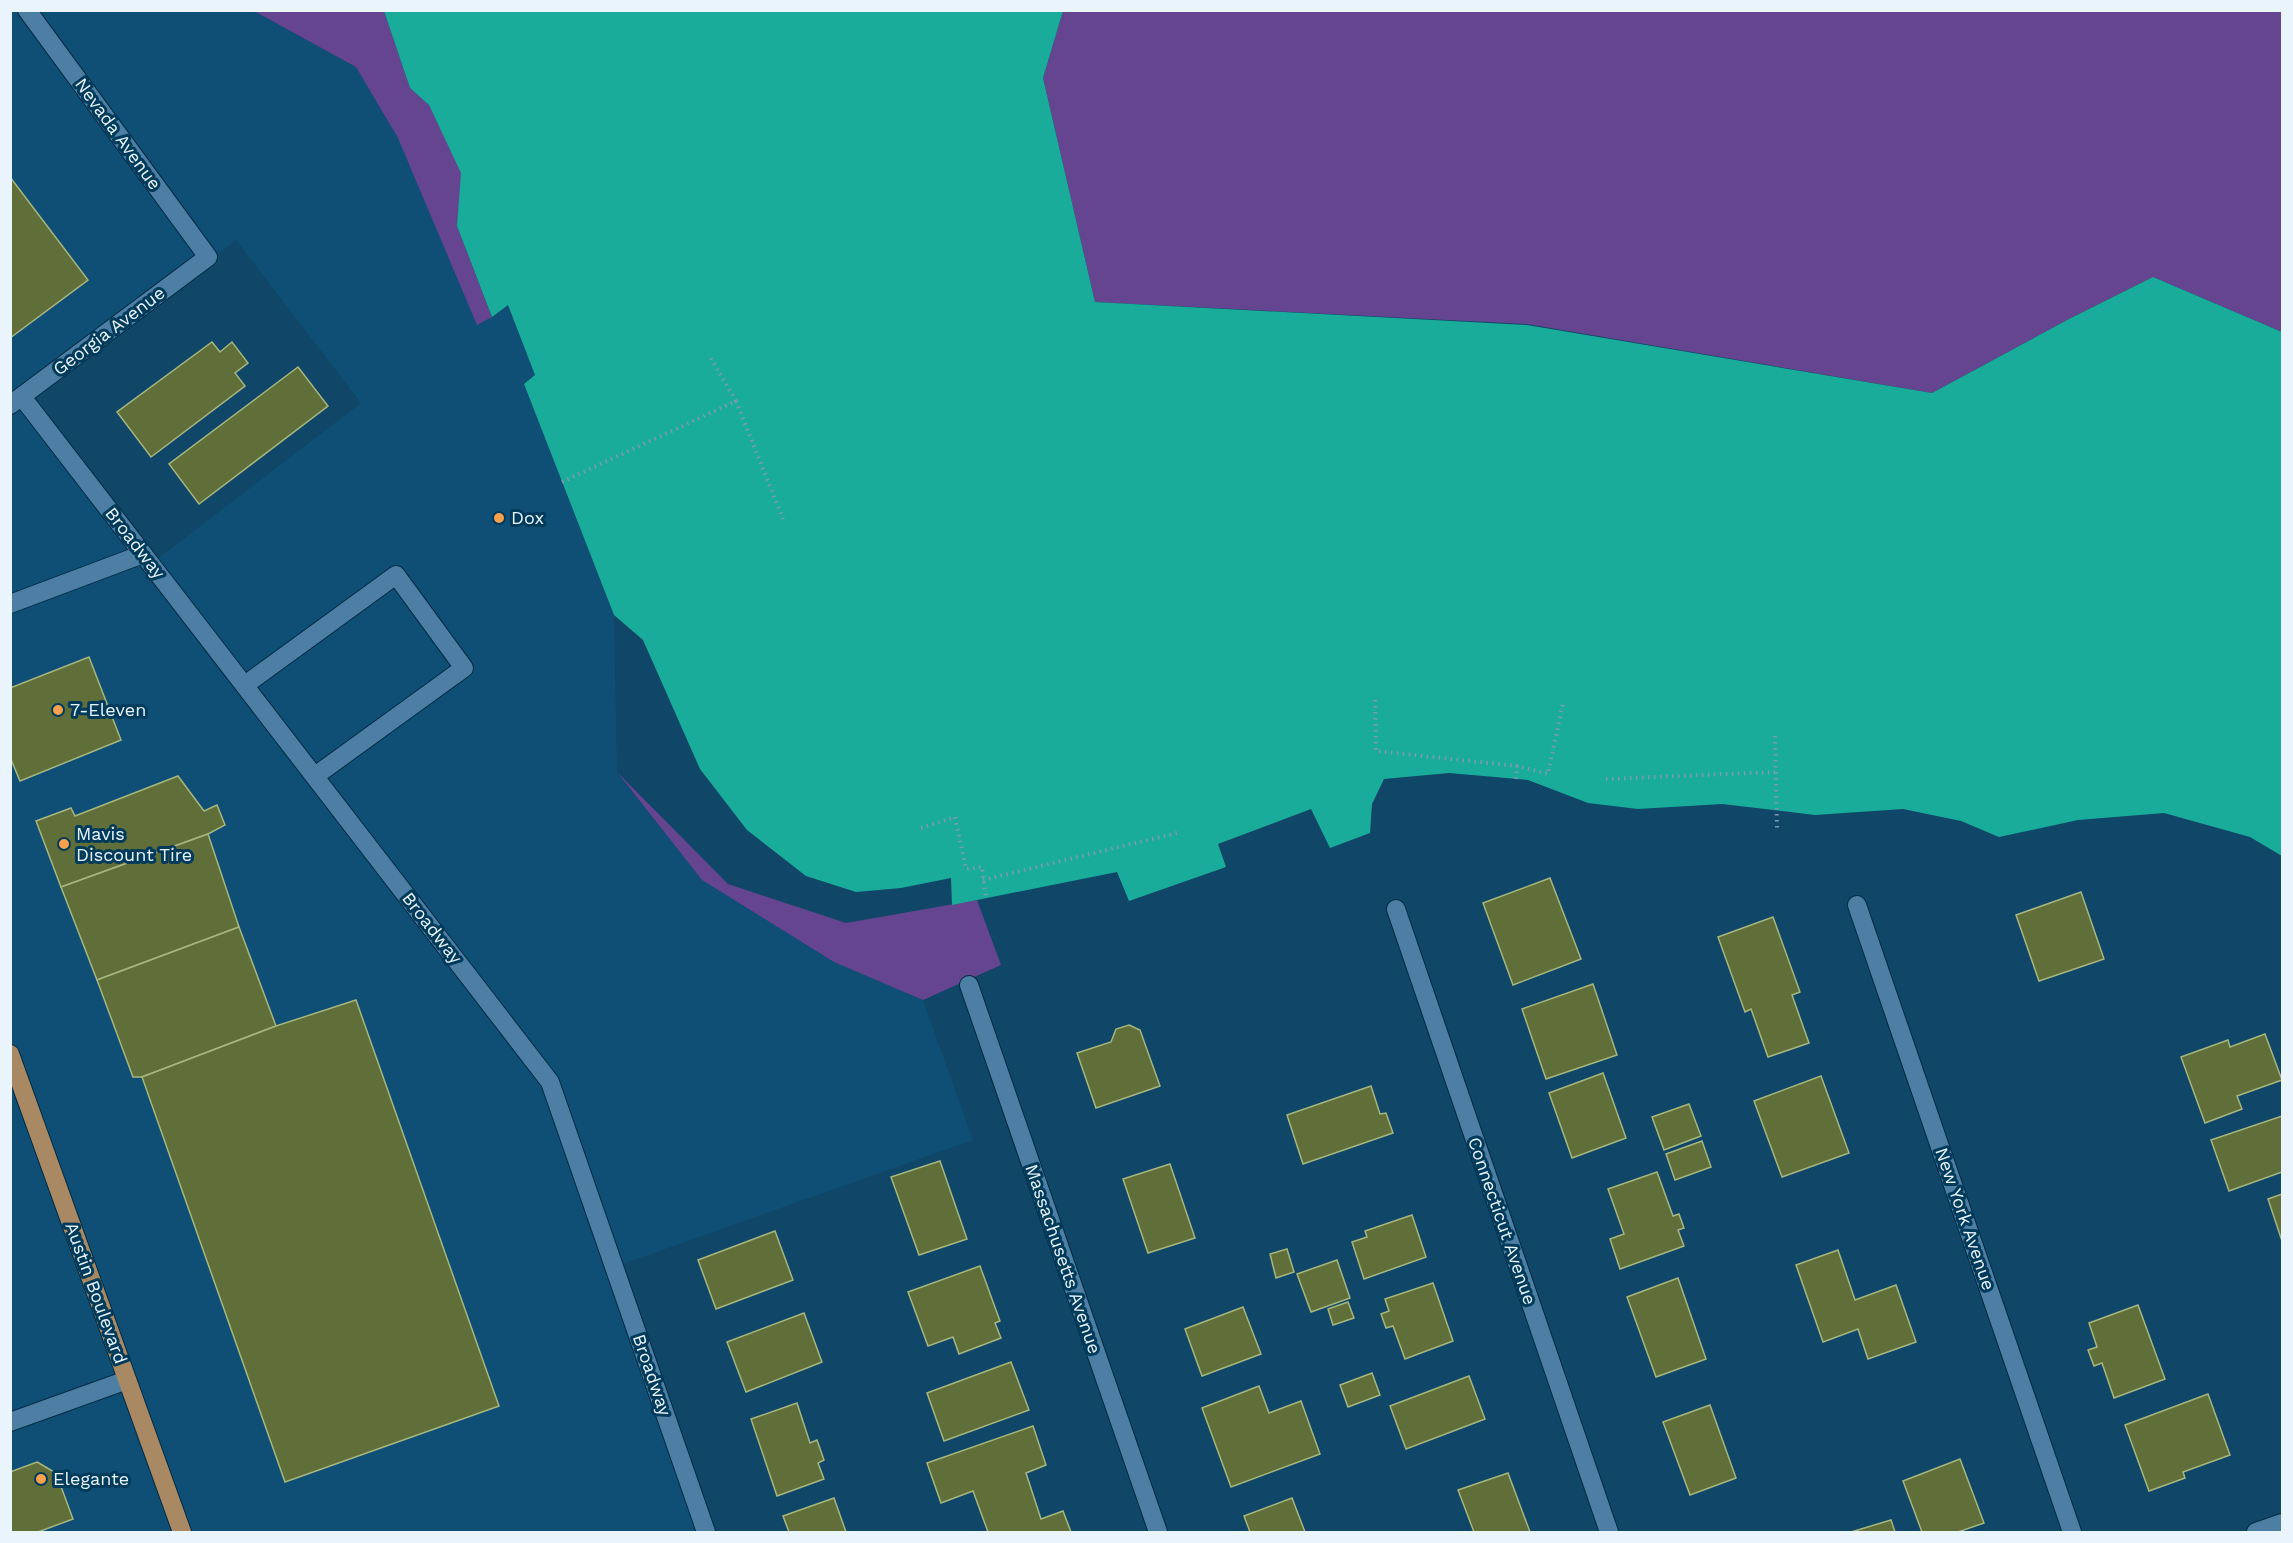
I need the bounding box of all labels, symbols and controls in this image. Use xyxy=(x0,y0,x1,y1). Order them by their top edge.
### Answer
street label: Nevada Avenue xyxy=(71,74,166,194)
street label: Georgia Avenue xyxy=(49,282,169,379)
street label: Broadway xyxy=(101,503,170,583)
place label: Dox xyxy=(511,507,544,528)
marker: Dox xyxy=(492,511,506,525)
place label: 7-Eleven xyxy=(70,699,146,720)
marker: 7-Eleven xyxy=(51,703,65,717)
place label: Mavis Discount Tire xyxy=(76,823,192,865)
marker: Mavis Discount Tire xyxy=(57,837,71,851)
street label: Broadway xyxy=(398,888,467,968)
street label: Connecticut Avenue xyxy=(1464,1134,1541,1307)
street label: New York Avenue xyxy=(1931,1145,2000,1293)
street label: Massachusetts Avenue xyxy=(1021,1161,1106,1356)
street label: Austin Boulevard xyxy=(61,1219,132,1366)
street label: Broadway xyxy=(629,1331,676,1419)
place label: Elegante xyxy=(53,1468,129,1489)
marker: Elegante xyxy=(34,1472,48,1486)

